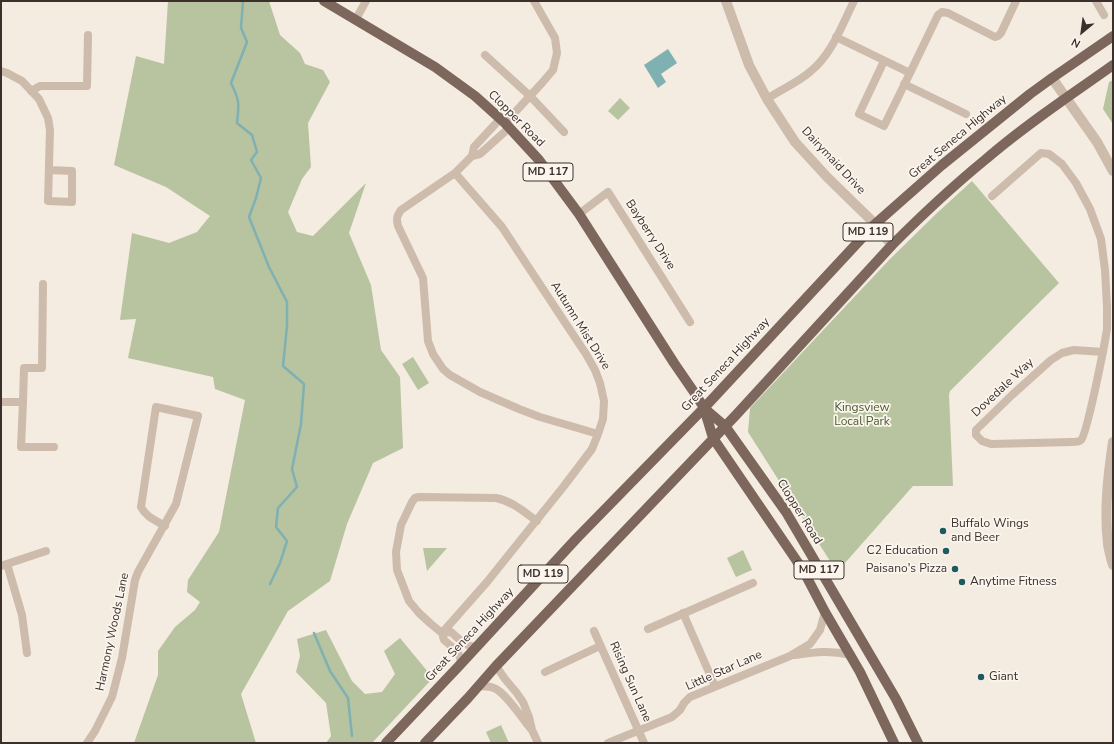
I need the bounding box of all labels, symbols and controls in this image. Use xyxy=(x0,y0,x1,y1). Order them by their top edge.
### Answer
north arrow xyxy=(1062,12,1102,52)
text: N xyxy=(1069,34,1083,51)
street label: Clopper Road xyxy=(485,88,547,150)
street label: Great Seneca Highway xyxy=(906,92,1010,182)
street label: Dairymaid Drive xyxy=(798,124,868,198)
road number: MD 117 xyxy=(523,163,573,181)
street label: Bayberry Drive xyxy=(622,197,678,273)
road number: MD 119 xyxy=(843,223,893,241)
street label: Autumn Mist Drive xyxy=(547,279,613,373)
street label: Great Seneca Highway xyxy=(679,315,773,415)
street label: Dovedale Way xyxy=(969,356,1037,420)
park label: Kingsview Local Park xyxy=(834,401,890,429)
street label: Clopper Road xyxy=(773,477,825,547)
place label: Buffalo Wings and Beer xyxy=(951,517,1029,545)
marker: Buffalo Wings and Beer xyxy=(938,526,948,536)
place label: C2 Education xyxy=(867,544,938,558)
marker: C2 Education xyxy=(941,546,951,556)
road number: MD 117 xyxy=(794,561,844,579)
place label: Paisano's Pizza xyxy=(866,562,947,576)
marker: Paisano's Pizza xyxy=(950,564,960,574)
road number: MD 119 xyxy=(518,565,568,583)
street label: Harmony Woods Lane xyxy=(93,572,133,692)
place label: Anytime Fitness xyxy=(970,575,1057,589)
marker: Anytime Fitness xyxy=(957,577,967,587)
street label: Great Seneca Highway xyxy=(423,585,517,685)
street label: Rising Sun Lane xyxy=(606,640,654,724)
street label: Little Star Lane xyxy=(684,648,764,694)
place label: Giant xyxy=(989,670,1018,684)
marker: Giant xyxy=(976,672,986,682)

